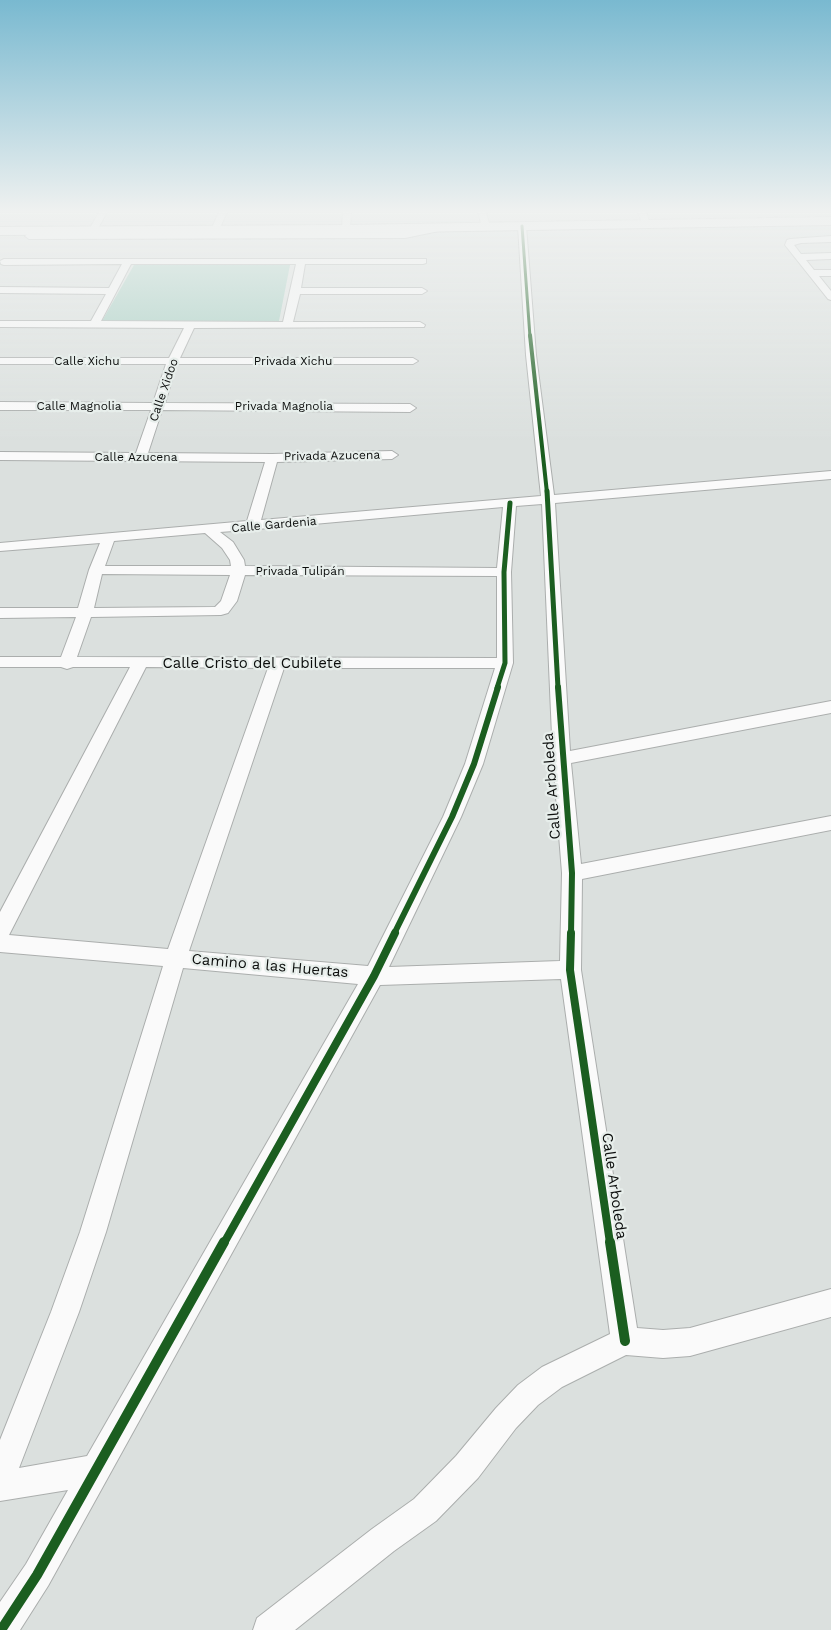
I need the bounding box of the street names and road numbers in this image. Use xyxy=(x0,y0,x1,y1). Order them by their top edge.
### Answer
street label: Calle Xichu xyxy=(54,354,120,368)
street label: Privada Xichu xyxy=(254,354,332,368)
street label: Calle Xidoo xyxy=(146,357,182,423)
street label: Calle Magnolia xyxy=(36,399,122,413)
street label: Privada Magnolia xyxy=(235,399,333,413)
street label: Privada Azucena xyxy=(284,448,380,464)
street label: Calle Azucena xyxy=(95,450,177,464)
street label: Calle Gardenia xyxy=(231,514,317,536)
street label: Privada Tulipán xyxy=(255,564,345,578)
street label: Calle Cristo del Cubilete xyxy=(162,655,342,673)
street label: Calle Arboleda xyxy=(539,732,565,840)
street label: Camino a las Huertas xyxy=(191,950,349,982)
street label: Calle Arboleda xyxy=(598,1132,630,1240)

